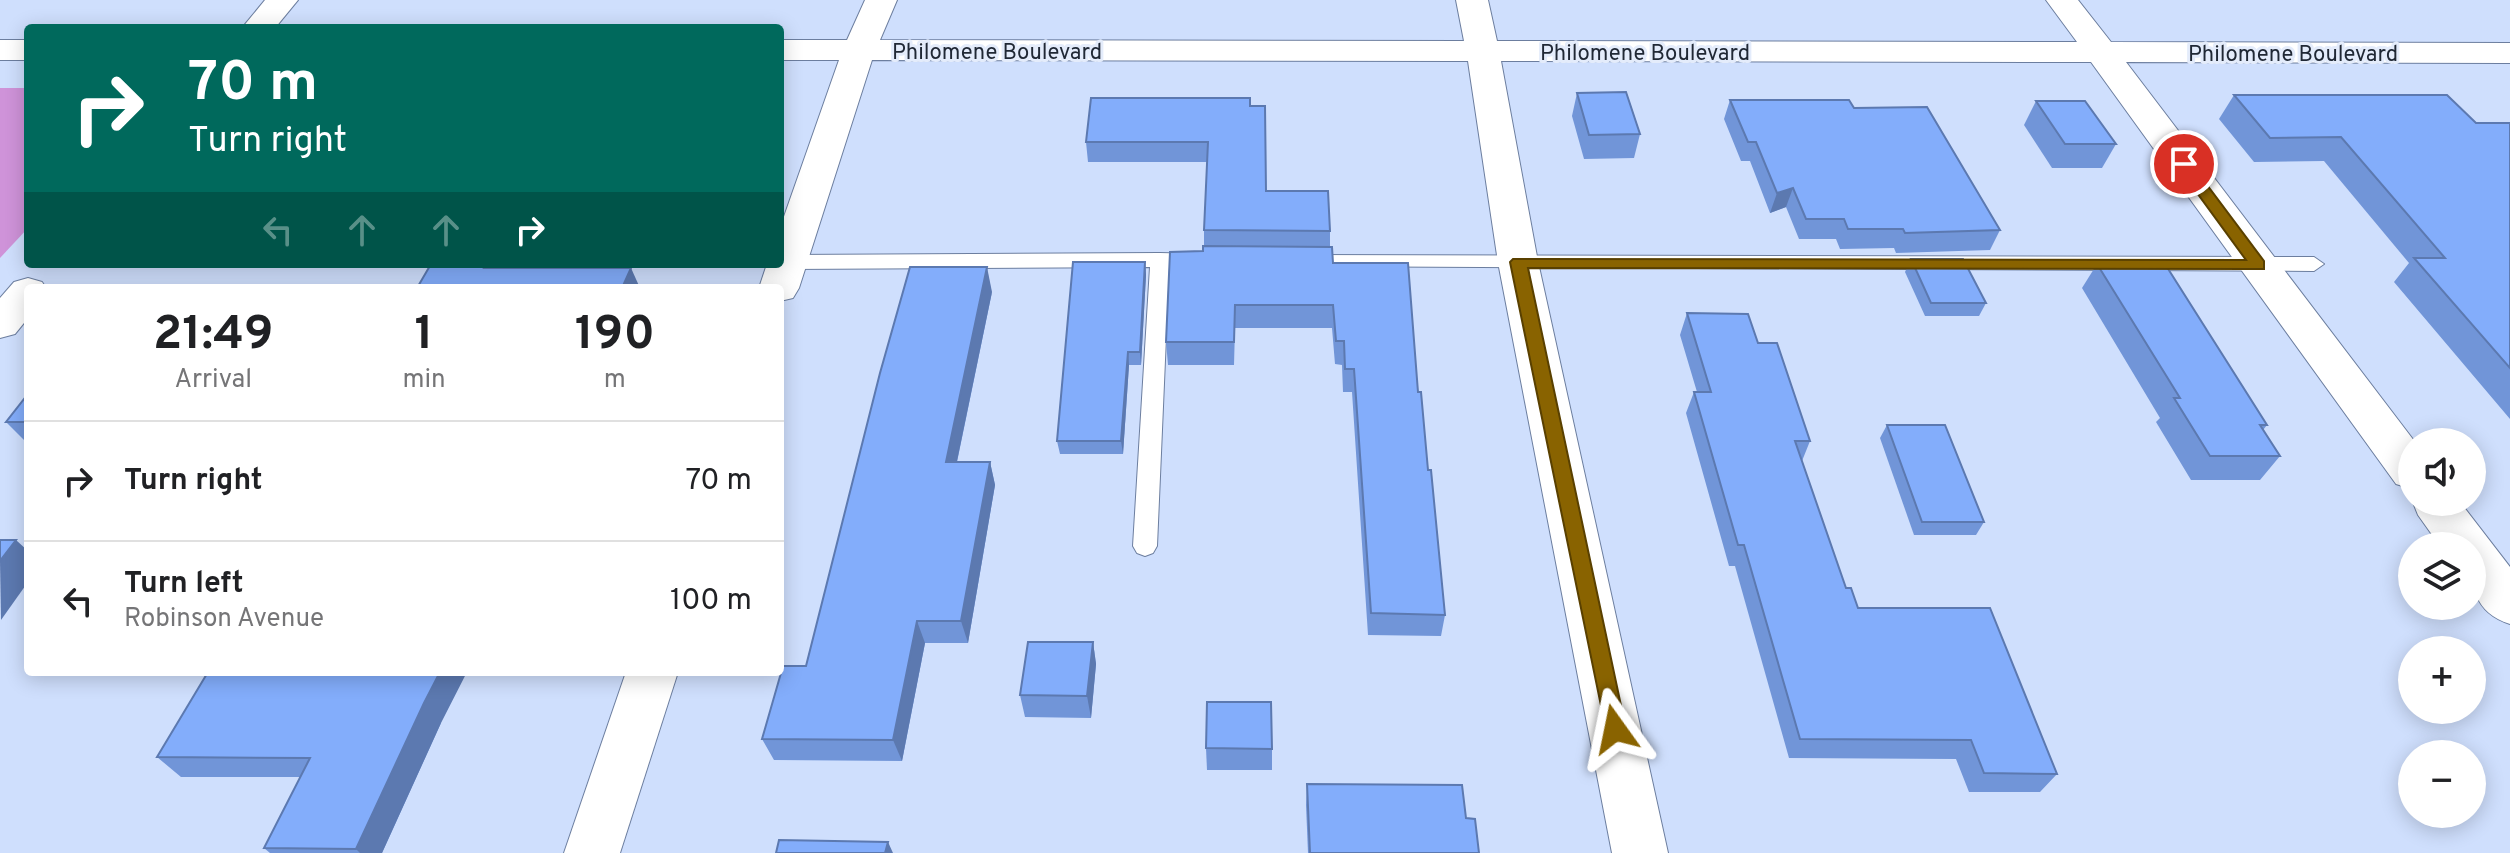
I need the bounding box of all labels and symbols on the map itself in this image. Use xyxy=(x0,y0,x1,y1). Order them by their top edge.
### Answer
street label: Philomene Boulevard xyxy=(892,40,1102,67)
street label: Philomene Boulevard xyxy=(1540,41,1750,68)
street label: Philomene Boulevard xyxy=(2188,42,2398,69)
pin xyxy=(2150,130,2218,198)
position arrow xyxy=(1573,687,1657,771)

